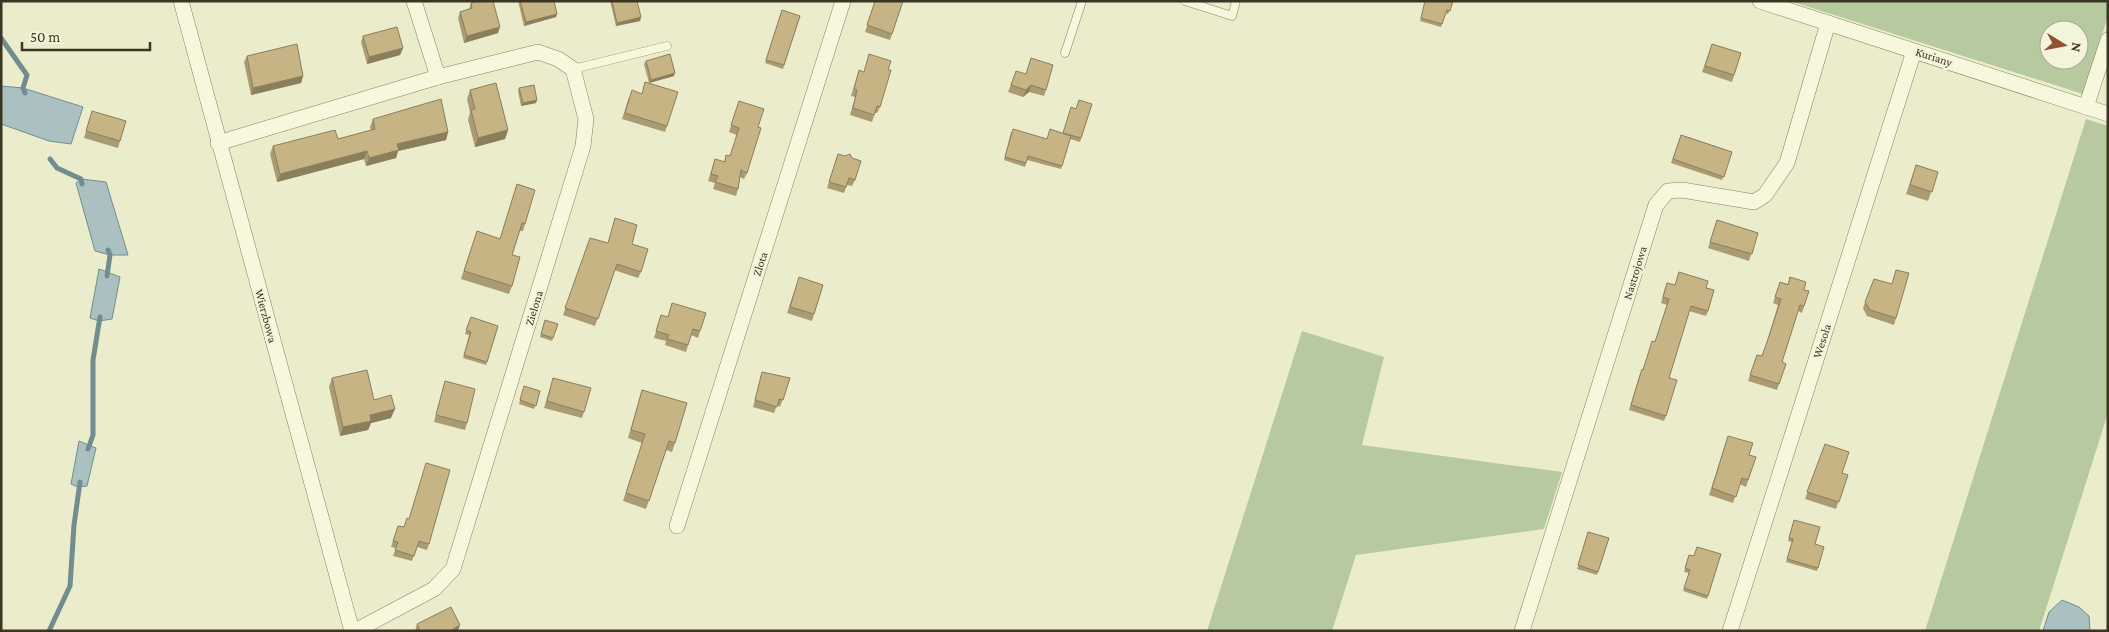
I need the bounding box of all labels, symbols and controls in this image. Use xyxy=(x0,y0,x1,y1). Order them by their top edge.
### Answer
scale bar xyxy=(22,20,150,52)
north arrow xyxy=(2039,20,2089,70)
text: 50 m xyxy=(30,29,60,45)
text: N xyxy=(2068,41,2086,54)
street label: Kuriany xyxy=(1914,44,1955,70)
street label: Nastrojowa xyxy=(1620,244,1650,301)
street label: Złota xyxy=(750,250,771,278)
street label: Wierzbowa xyxy=(252,288,280,345)
street label: Zielona xyxy=(522,288,546,327)
street label: Wesoła xyxy=(1810,322,1834,360)

